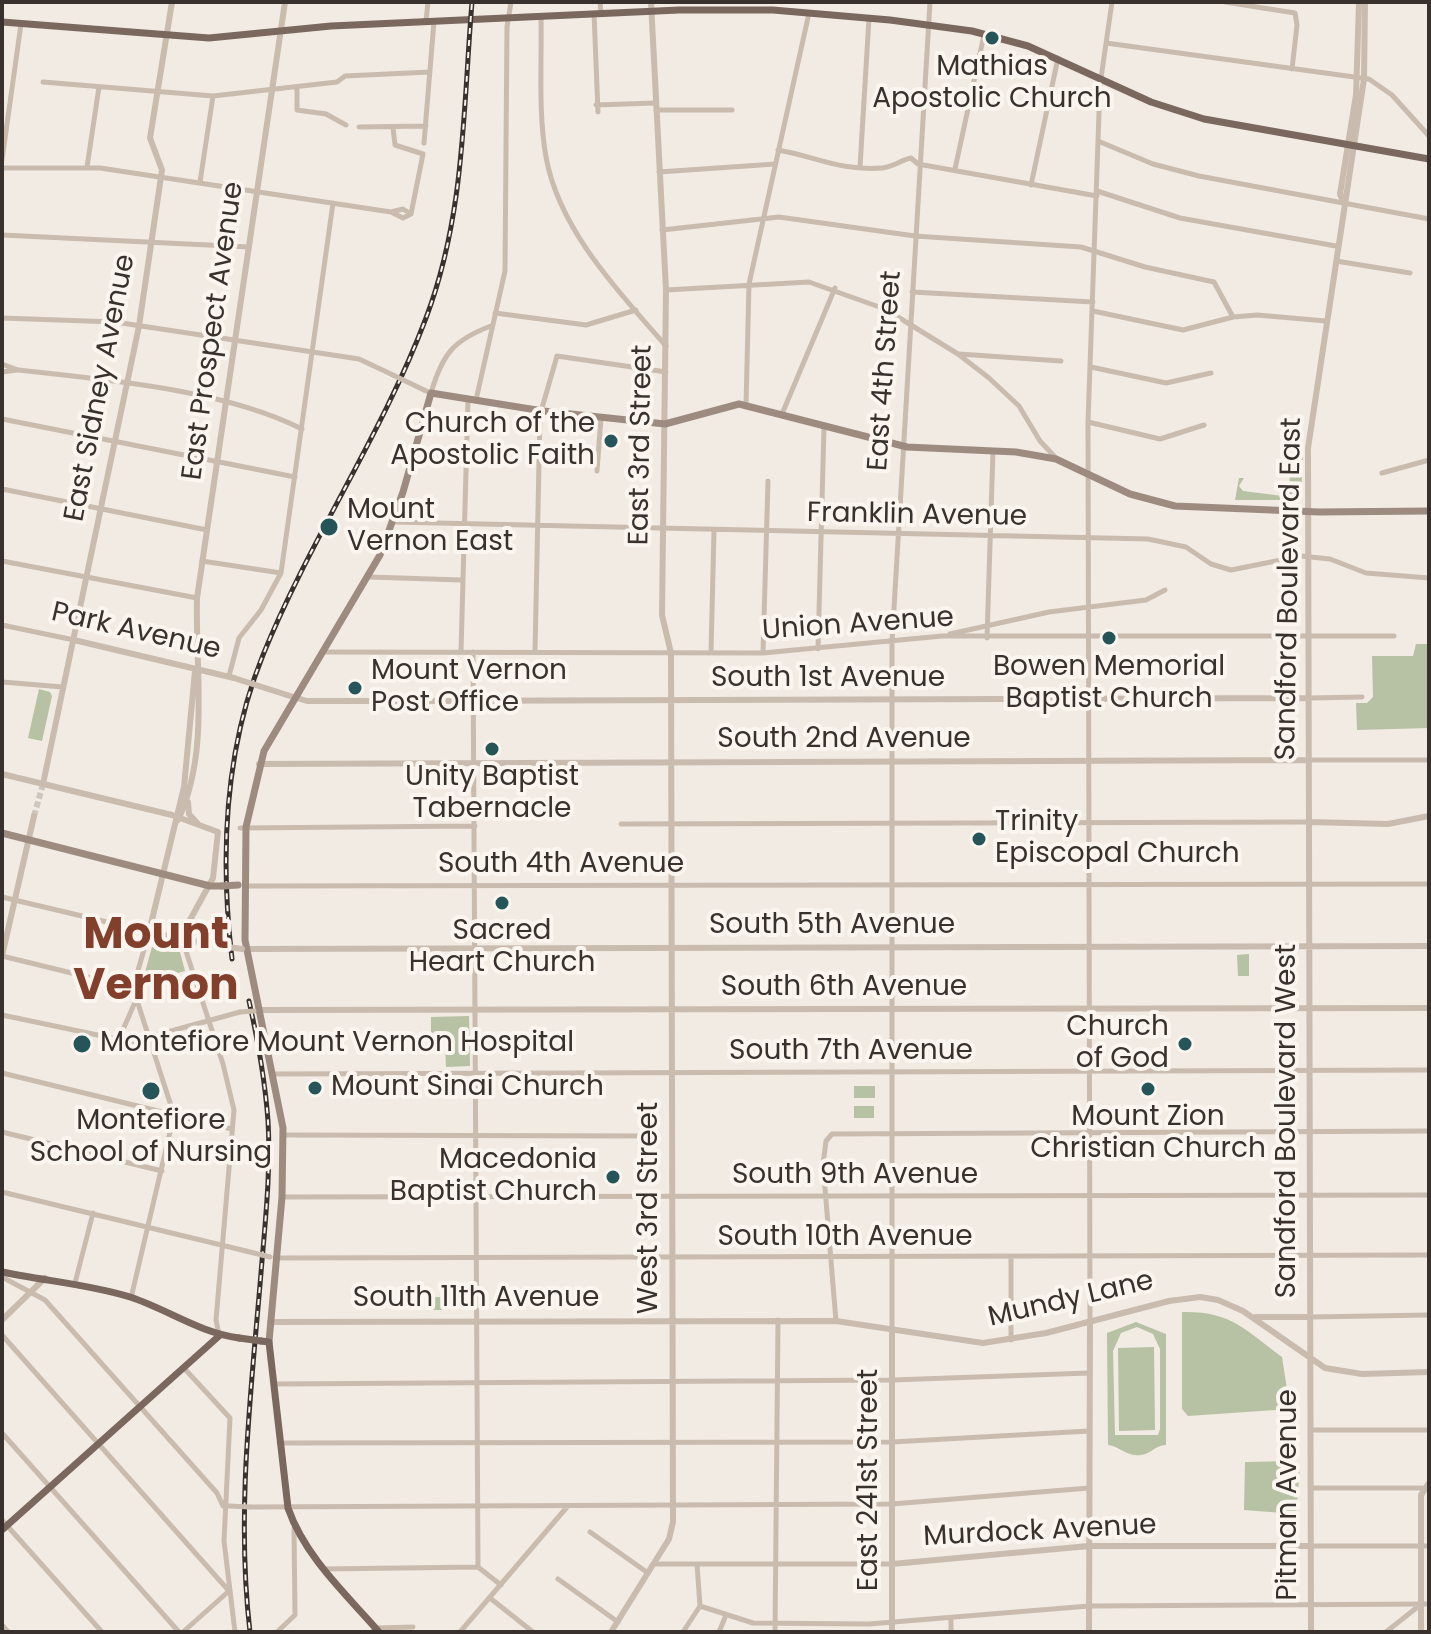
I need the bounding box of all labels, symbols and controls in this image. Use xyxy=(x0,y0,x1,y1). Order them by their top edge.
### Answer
marker: Mathias Apostolic Church xyxy=(983,29,1001,47)
place label: Mathias Apostolic Church xyxy=(872,51,1112,117)
street label: East Prospect Avenue xyxy=(176,180,252,482)
street label: East Sidney Avenue xyxy=(59,252,143,524)
street label: East 4th Street xyxy=(862,270,910,472)
street label: East 3rd Street xyxy=(623,344,661,546)
place label: Church of the Apostolic Faith xyxy=(390,408,595,474)
street label: Sandford Boulevard East xyxy=(1270,417,1310,761)
marker: Church of the Apostolic Faith xyxy=(602,432,620,450)
place label: Mount Vernon East xyxy=(347,494,513,560)
street label: Franklin Avenue xyxy=(807,497,1027,535)
marker: Mount Vernon East xyxy=(318,516,340,538)
street label: Park Avenue xyxy=(48,596,224,668)
street label: Union Avenue xyxy=(761,602,955,648)
marker: Bowen Memorial Baptist Church xyxy=(1100,629,1118,647)
place label: Bowen Memorial Baptist Church xyxy=(993,651,1225,717)
place label: Mount Vernon Post Office xyxy=(371,655,567,721)
street label: South 1st Avenue xyxy=(711,662,945,696)
marker: Mount Vernon Post Office xyxy=(346,679,364,697)
street label: South 2nd Avenue xyxy=(717,723,971,757)
marker: Unity Baptist Tabernacle xyxy=(483,740,501,758)
place label: Unity Baptist Tabernacle xyxy=(405,761,579,827)
place label: Trinity Episcopal Church xyxy=(995,806,1240,872)
marker: Trinity Episcopal Church xyxy=(970,830,988,848)
street label: South 4th Avenue xyxy=(438,848,684,882)
marker: Sacred Heart Church xyxy=(493,894,511,912)
street label: South 5th Avenue xyxy=(709,909,955,943)
district label: Mount Vernon xyxy=(73,911,239,1014)
place label: Sacred Heart Church xyxy=(409,915,595,981)
street label: Sandford Boulevard West xyxy=(1271,944,1305,1298)
street label: South 6th Avenue xyxy=(721,971,967,1005)
place label: Church of God xyxy=(1066,1011,1169,1077)
place label: Montefiore Mount Vernon Hospital xyxy=(100,1027,574,1061)
marker: Montefiore Mount Vernon Hospital xyxy=(71,1033,93,1055)
street label: South 7th Avenue xyxy=(729,1035,973,1069)
marker: Church of God xyxy=(1176,1035,1194,1053)
place label: Mount Sinai Church xyxy=(331,1071,604,1105)
marker: Mount Sinai Church xyxy=(306,1079,324,1097)
marker: Montefiore School of Nursing xyxy=(140,1080,162,1102)
marker: Mount Zion Christian Church xyxy=(1139,1080,1157,1098)
place label: Mount Zion Christian Church xyxy=(1030,1101,1266,1167)
street label: West 3rd Street xyxy=(633,1102,667,1314)
place label: Montefiore School of Nursing xyxy=(30,1105,272,1171)
place label: Macedonia Baptist Church xyxy=(390,1144,597,1210)
street label: South 9th Avenue xyxy=(732,1159,978,1193)
marker: Macedonia Baptist Church xyxy=(604,1168,622,1186)
street label: South 10th Avenue xyxy=(717,1221,973,1255)
street label: Mundy Lane xyxy=(985,1265,1157,1335)
street label: South 11th Avenue xyxy=(353,1282,599,1316)
street label: East 241st Street xyxy=(853,1369,887,1591)
street label: Pitman Avenue xyxy=(1272,1389,1306,1601)
street label: Murdock Avenue xyxy=(923,1509,1157,1555)

